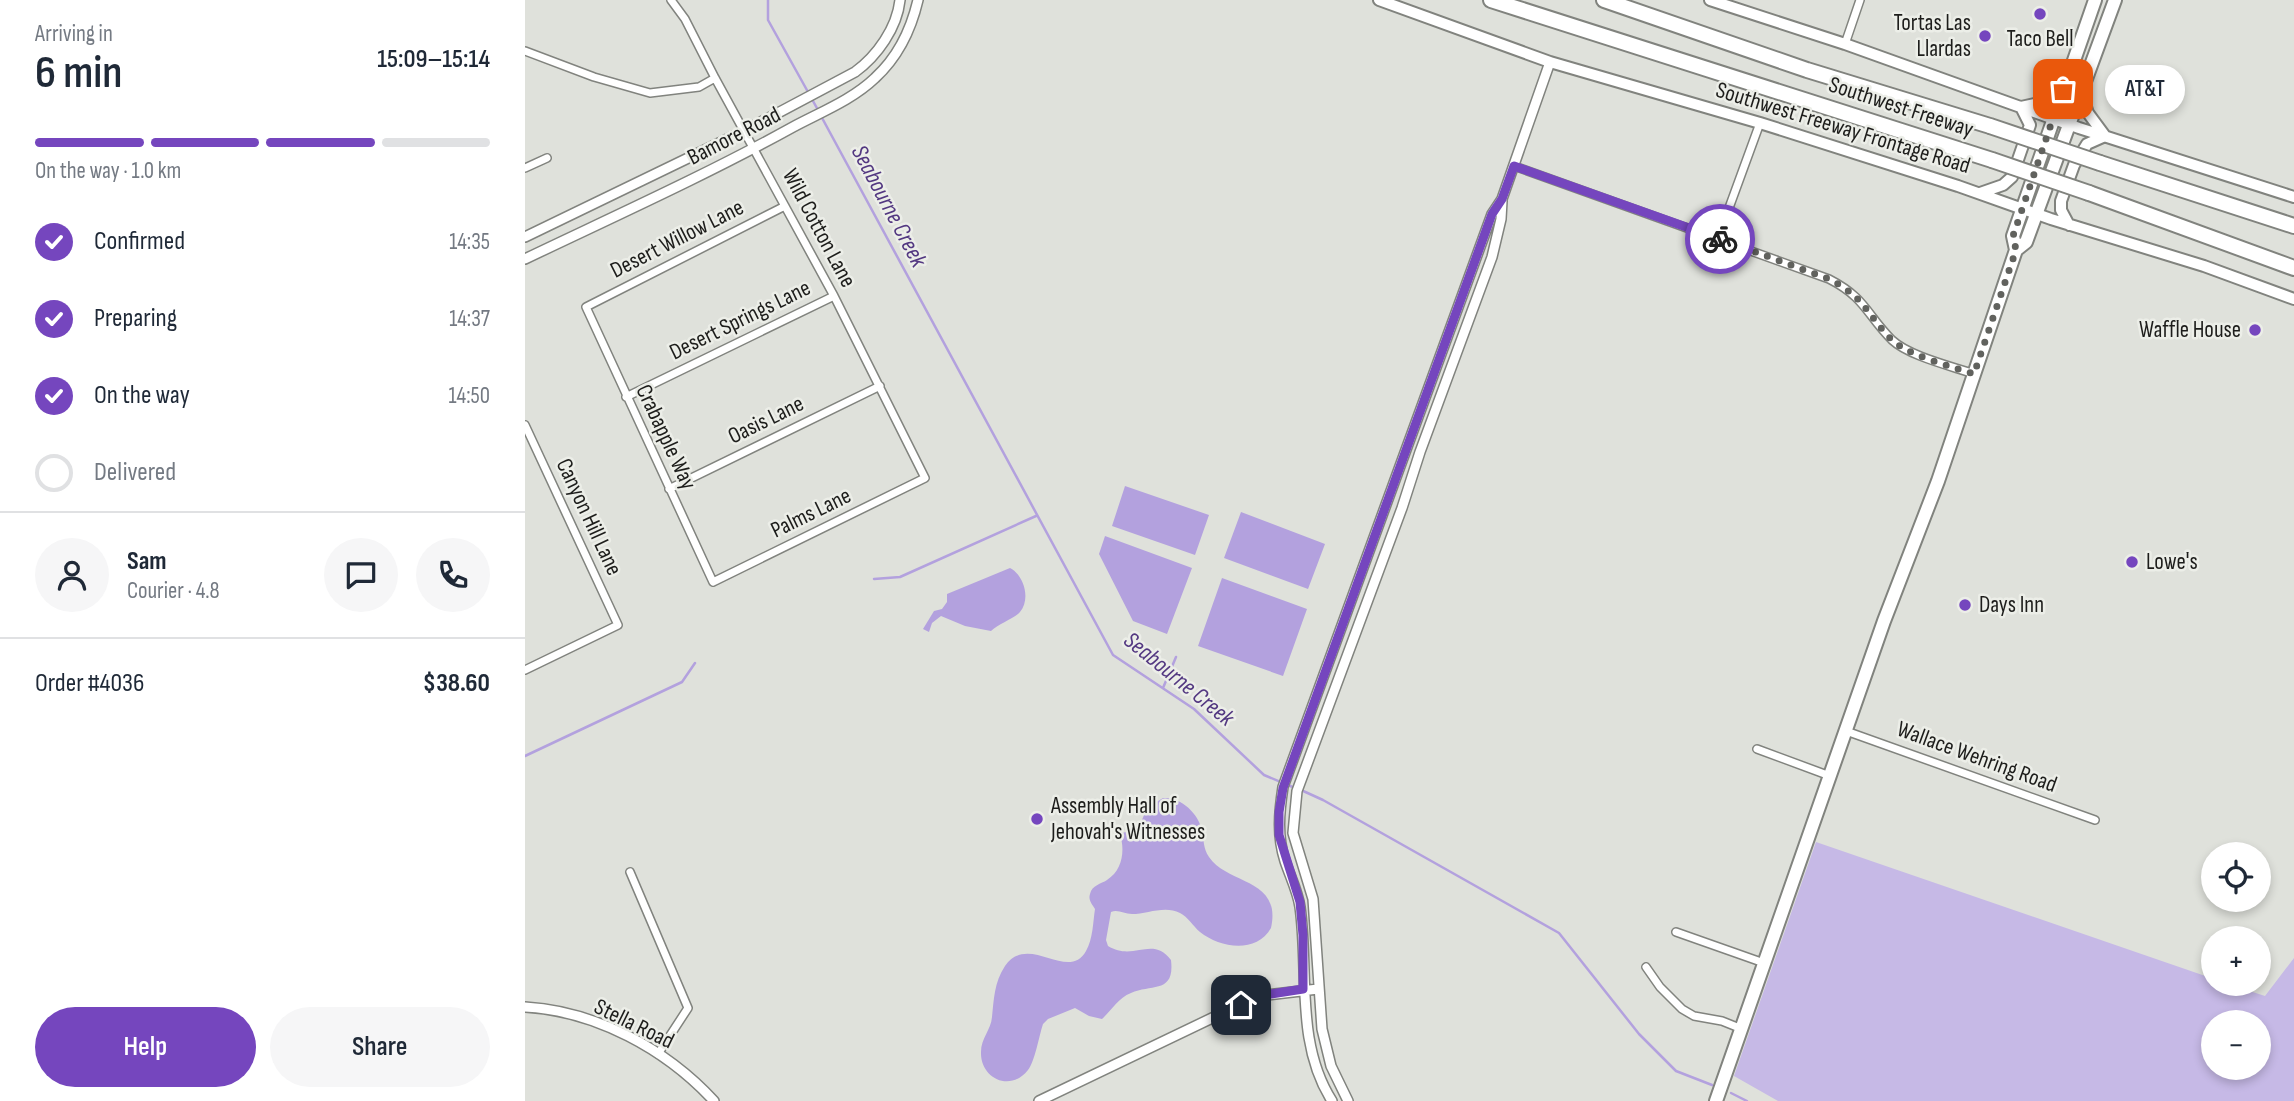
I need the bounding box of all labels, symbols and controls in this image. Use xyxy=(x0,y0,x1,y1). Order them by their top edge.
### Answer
marker: Taco Bell xyxy=(2032,6,2048,22)
place label: Tortas Las Llardas xyxy=(1893,9,1971,63)
text: Arriving in xyxy=(35,20,113,48)
place label: Taco Bell xyxy=(2006,25,2074,53)
marker: Tortas Las Llardas xyxy=(1977,28,1993,44)
text: 15:09–15:14 xyxy=(377,44,490,75)
text: 6 min xyxy=(35,46,123,101)
pin xyxy=(2033,59,2093,119)
callout: AT&T xyxy=(2105,64,2185,114)
street label: Southwest Freeway xyxy=(1825,70,1977,144)
icon: bag xyxy=(2044,70,2082,108)
text: AT&T xyxy=(2125,75,2165,103)
street label: Southwest Freeway Frontage Road xyxy=(1712,76,1974,180)
street label: Bamore Road xyxy=(683,101,785,171)
water label: Seabourne Creek xyxy=(845,140,934,273)
text: On the way · 1.0 km xyxy=(35,157,181,185)
street label: Wild Cotton Lane xyxy=(776,164,862,292)
street label: Desert Willow Lane xyxy=(606,193,748,285)
courier xyxy=(1685,204,1755,274)
icon: bike xyxy=(1701,220,1739,258)
icon: check xyxy=(35,223,73,261)
text: Confirmed xyxy=(94,226,185,257)
text: 14:35 xyxy=(449,228,490,256)
street label: Desert Springs Lane xyxy=(665,274,815,366)
icon: check xyxy=(35,300,73,338)
text: Preparing xyxy=(94,303,177,334)
text: 14:37 xyxy=(449,305,490,333)
place label: Waffle House xyxy=(2139,316,2241,344)
marker: Waffle House xyxy=(2247,322,2263,338)
icon: check xyxy=(35,377,73,415)
text: On the way xyxy=(94,380,190,411)
street label: Crabapple Way xyxy=(629,380,703,494)
text: 14:50 xyxy=(449,382,490,410)
street label: Oasis Lane xyxy=(724,390,808,450)
street label: Canyon Hill Lane xyxy=(550,454,628,580)
text: Delivered xyxy=(94,457,176,488)
street label: Palms Lane xyxy=(766,482,856,544)
button: person xyxy=(35,538,109,612)
button: chat xyxy=(324,538,398,612)
button: phone xyxy=(416,538,490,612)
text: Sam xyxy=(127,546,167,577)
place label: Lowe's xyxy=(2146,548,2198,576)
marker: Lowe's xyxy=(2124,554,2140,570)
text: Courier · 4.8 xyxy=(127,577,220,605)
place label: Days Inn xyxy=(1979,591,2044,619)
marker: Days Inn xyxy=(1957,597,1973,613)
water label: Seabourne Creek xyxy=(1118,626,1241,733)
text: Order #4036 xyxy=(35,668,144,699)
text: $38.60 xyxy=(423,668,490,699)
street label: Wallace Wehring Road xyxy=(1893,715,2061,799)
place label: Assembly Hall of Jehovah's Witnesses xyxy=(1050,792,1205,846)
marker: Assembly Hall of Jehovah's Witnesses xyxy=(1029,811,1045,827)
map controls xyxy=(2201,842,2271,1080)
button: locate xyxy=(2201,842,2271,912)
button: + xyxy=(2201,926,2271,996)
pin xyxy=(1211,975,1271,1035)
icon: home xyxy=(1222,986,1260,1024)
street label: Stella Road xyxy=(590,993,678,1055)
button: Help xyxy=(35,1007,256,1087)
button: Share xyxy=(270,1007,490,1087)
button: − xyxy=(2201,1010,2271,1080)

